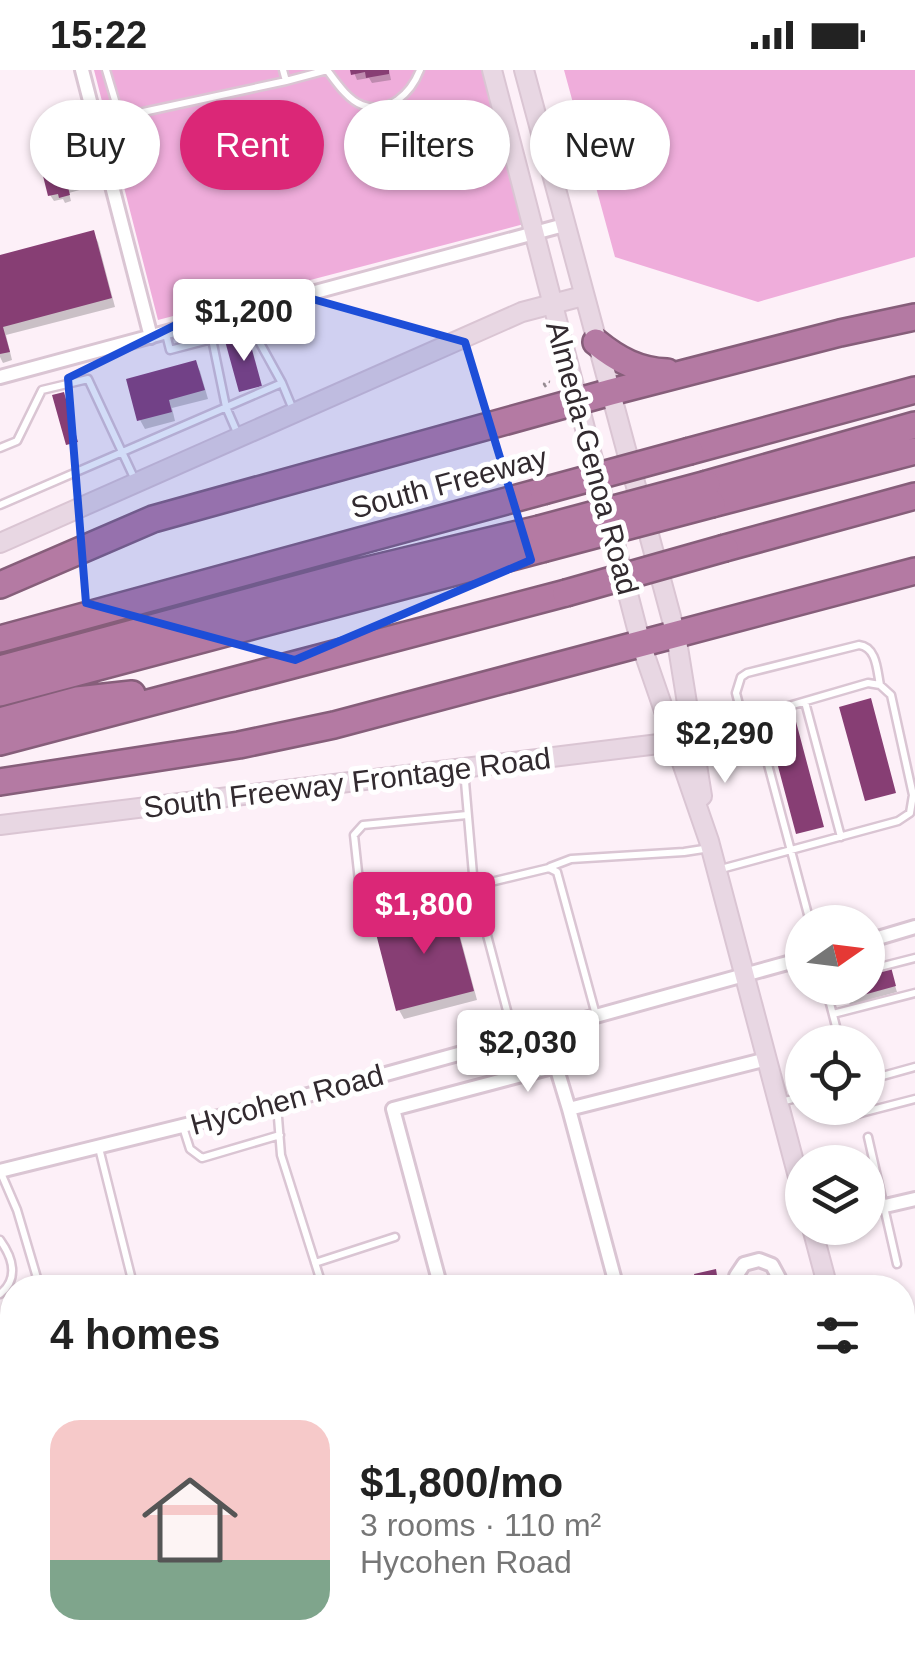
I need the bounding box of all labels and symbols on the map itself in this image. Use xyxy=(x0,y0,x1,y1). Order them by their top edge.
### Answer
pin: $1,200 xyxy=(163,279,325,364)
street label: Almeda-Genoa Road xyxy=(540,317,645,598)
street label: South Freeway xyxy=(347,440,551,525)
pin: $2,290 xyxy=(644,701,806,786)
street label: South Freeway Frontage Road xyxy=(141,741,553,824)
pin: $1,800 xyxy=(343,872,505,957)
north arrow xyxy=(785,905,885,1005)
pin: $2,030 xyxy=(447,1010,609,1095)
street label: Hycohen Road xyxy=(187,1058,387,1141)

